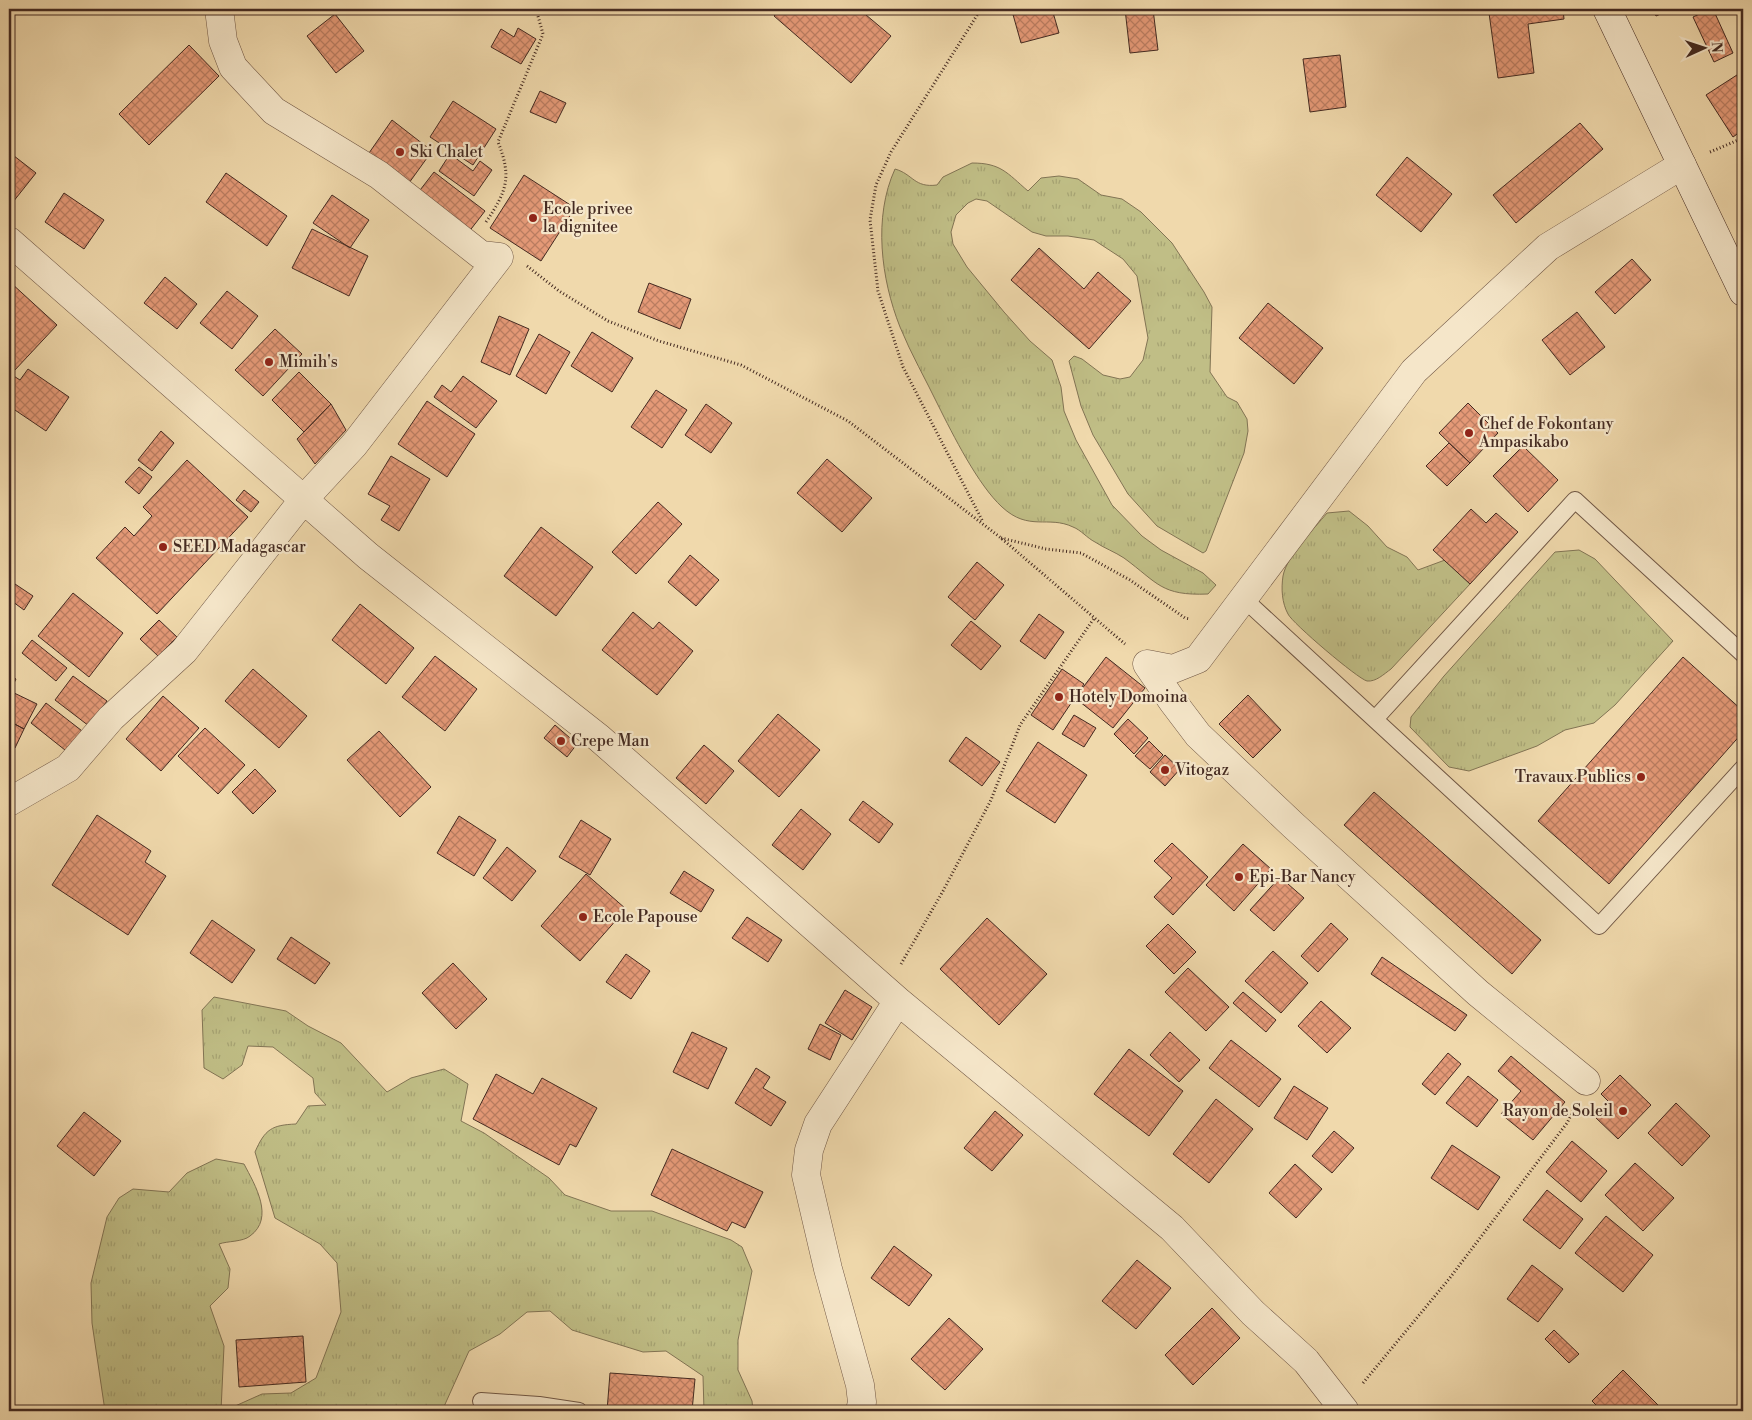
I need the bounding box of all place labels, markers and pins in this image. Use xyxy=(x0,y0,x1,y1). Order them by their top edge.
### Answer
place label: Ski Chalet xyxy=(410,142,484,162)
marker: Ski Chalet xyxy=(394,146,406,158)
place label: Ecole privee la dignitee xyxy=(543,199,633,237)
marker: Ecole privee la dignitee xyxy=(527,212,539,224)
place label: Mimih's xyxy=(279,352,338,372)
marker: Mimih's xyxy=(263,356,275,368)
place label: Chef de Fokontany Ampasikabo xyxy=(1478,414,1614,452)
marker: Chef de Fokontany Ampasikabo xyxy=(1463,427,1475,439)
place label: SEED Madagascar xyxy=(173,537,306,557)
marker: SEED Madagascar xyxy=(157,541,169,553)
place label: Hotely Domoina xyxy=(1069,687,1188,707)
marker: Hotely Domoina xyxy=(1053,691,1065,703)
place label: Crepe Man xyxy=(571,731,650,751)
marker: Crepe Man xyxy=(555,735,567,747)
place label: Vitogaz xyxy=(1174,760,1229,780)
marker: Vitogaz xyxy=(1159,764,1171,776)
place label: Travaux Publics xyxy=(1515,767,1631,787)
marker: Travaux Publics xyxy=(1635,771,1647,783)
place label: Epi-Bar Nancy xyxy=(1249,867,1356,887)
marker: Epi-Bar Nancy xyxy=(1233,871,1245,883)
place label: Ecole Papouse xyxy=(593,907,698,927)
marker: Ecole Papouse xyxy=(577,911,589,923)
place label: Rayon de Soleil xyxy=(1503,1101,1613,1121)
marker: Rayon de Soleil xyxy=(1617,1105,1629,1117)

